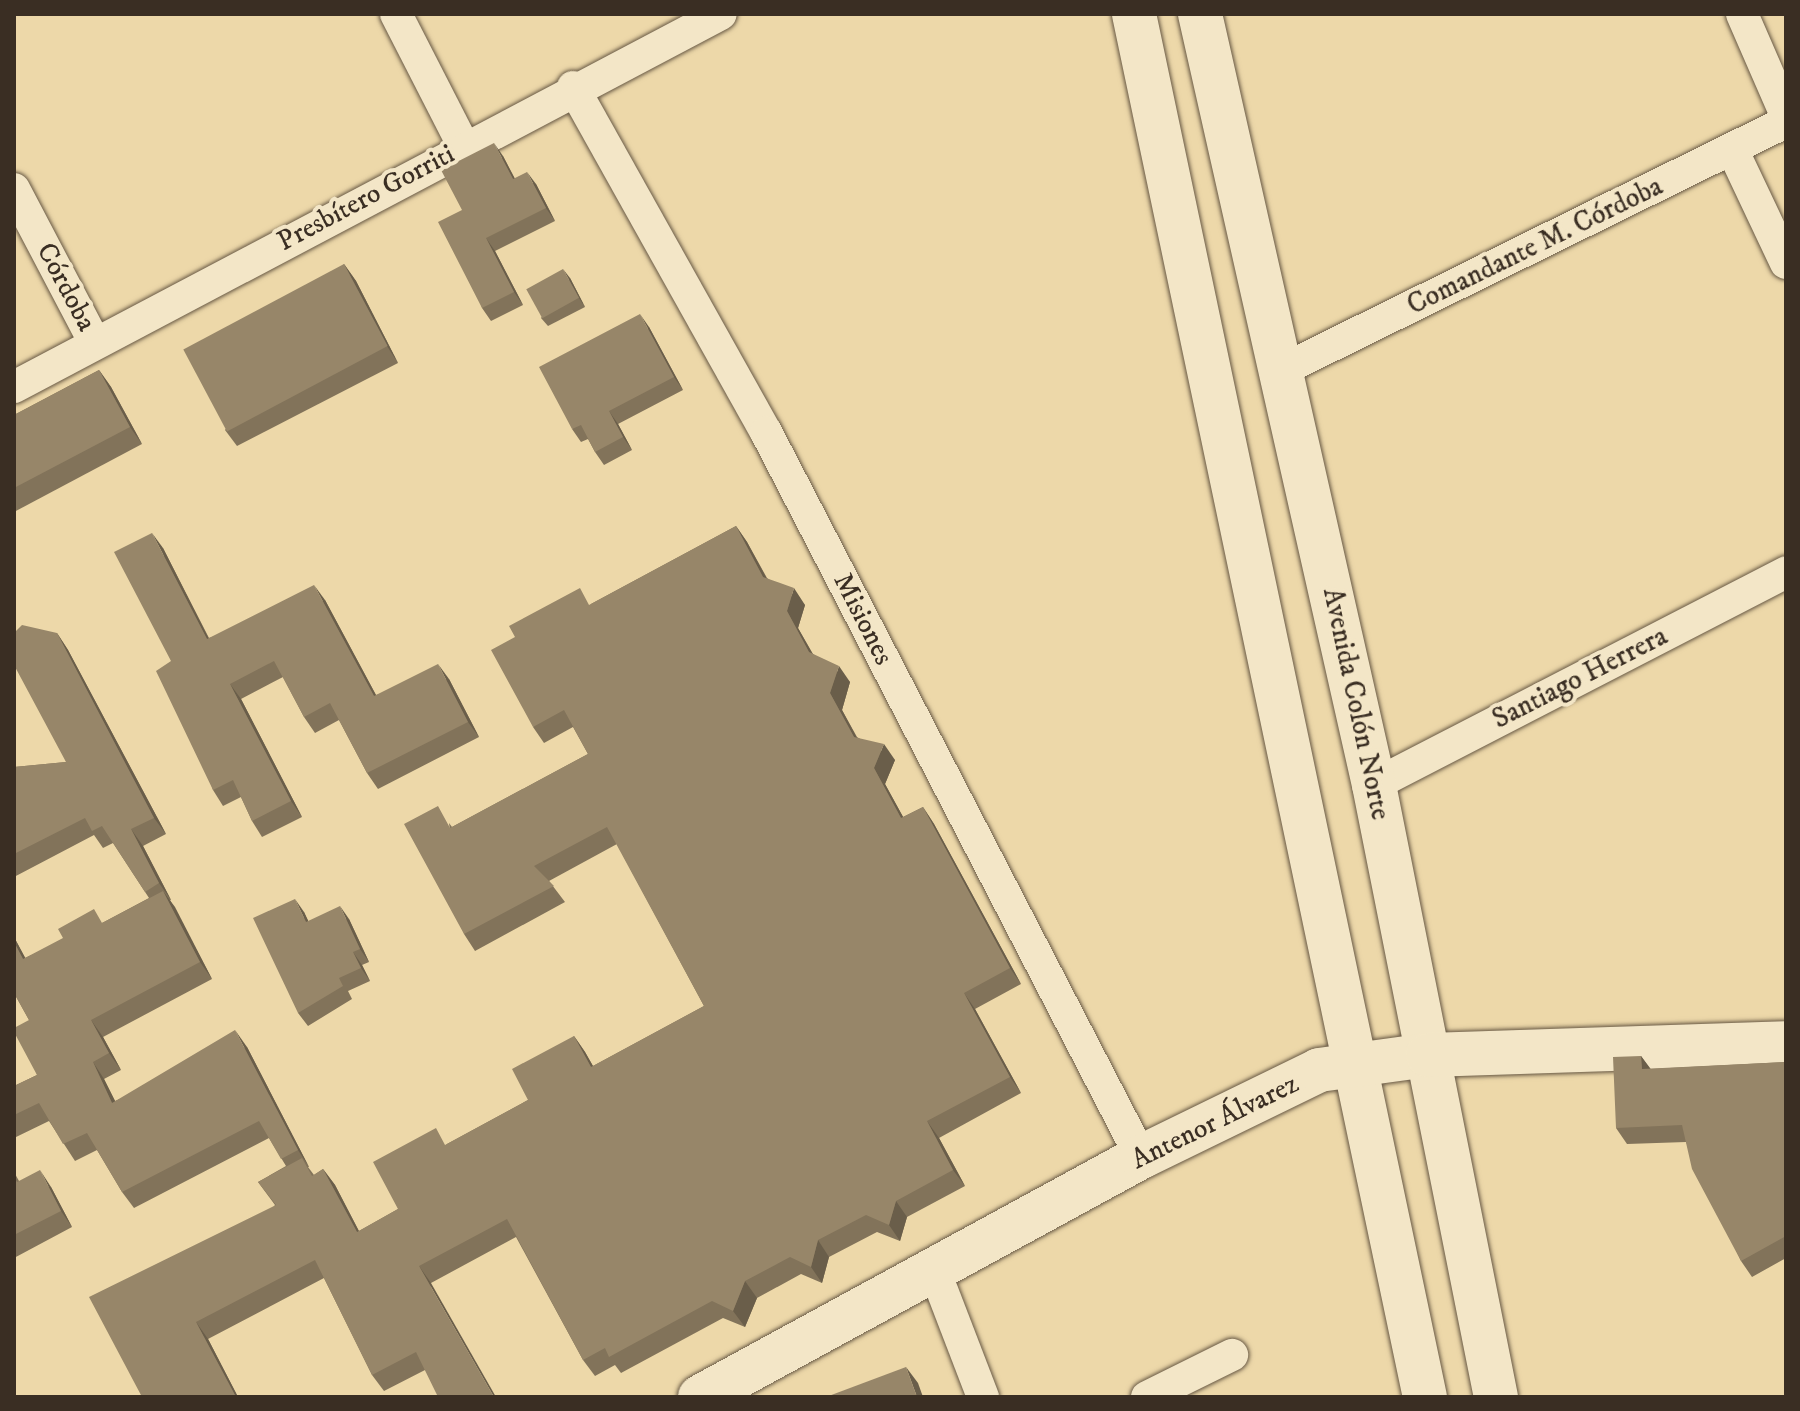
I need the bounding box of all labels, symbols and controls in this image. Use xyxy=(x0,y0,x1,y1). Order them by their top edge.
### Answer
street label: Presbítero Gorriti xyxy=(272,137,460,259)
street label: Comandante M. Córdoba xyxy=(1402,170,1668,322)
street label: Córdoba xyxy=(29,237,103,337)
street label: Misiones xyxy=(826,568,900,670)
street label: Avenida Colón Norte xyxy=(1315,585,1397,823)
street label: Santiago Herrera xyxy=(1487,619,1673,737)
street label: Antenor Álvarez xyxy=(1126,1067,1304,1177)

